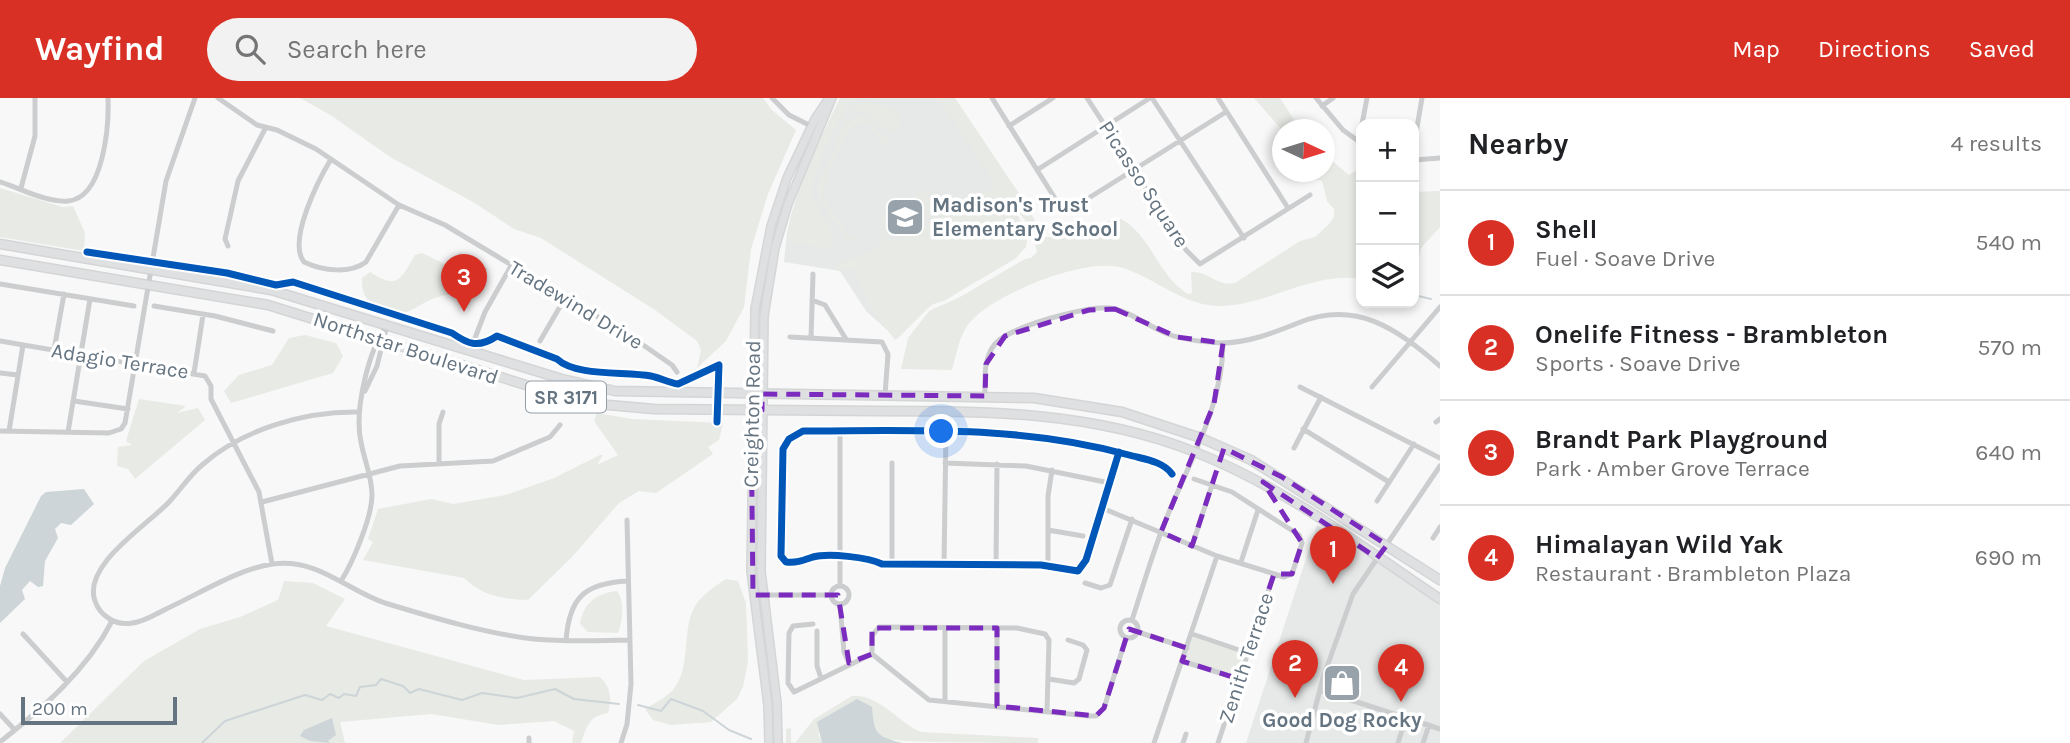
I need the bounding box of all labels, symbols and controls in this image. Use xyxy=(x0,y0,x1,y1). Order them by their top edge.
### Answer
search box xyxy=(207,18,697,81)
text: Wayfind xyxy=(35,30,165,68)
icon: search xyxy=(231,30,269,68)
text: Search here xyxy=(287,34,426,65)
text: Map xyxy=(1732,35,1780,63)
text: Directions xyxy=(1818,35,1931,63)
text: Saved xyxy=(1969,35,2035,63)
street label: Picasso Square xyxy=(1094,116,1194,252)
north arrow xyxy=(1272,119,1335,182)
map controls xyxy=(1356,119,1419,308)
button: + xyxy=(1356,119,1419,182)
text: Nearby xyxy=(1468,126,1568,162)
text: 4 results xyxy=(1950,130,2042,157)
button: − xyxy=(1356,182,1419,245)
place label: Madison's Trust Elementary School xyxy=(932,193,1118,241)
school or university icon: Madison's Trust Elementary School xyxy=(884,196,926,238)
text: Shell xyxy=(1535,214,1597,245)
text: 1 xyxy=(1487,229,1495,256)
text: 540 m xyxy=(1976,229,2042,256)
button: layers xyxy=(1356,245,1419,308)
text: Fuel · Soave Drive xyxy=(1535,245,1715,272)
pin: 3 xyxy=(441,254,487,312)
street label: Tradewind Drive xyxy=(505,256,647,354)
street label: Northstar Boulevard xyxy=(310,307,502,389)
text: Onelife Fitness - Brambleton xyxy=(1535,319,1888,350)
text: 2 xyxy=(1484,334,1498,361)
text: 570 m xyxy=(1978,334,2042,361)
street label: Adagio Terrace xyxy=(50,338,190,384)
street label: Creighton Road xyxy=(739,340,765,488)
text: Sports · Soave Drive xyxy=(1535,350,1741,377)
road number: SR 3171 xyxy=(526,382,606,412)
your location xyxy=(924,414,958,448)
text: Brandt Park Playground xyxy=(1535,424,1828,455)
text: 3 xyxy=(1484,439,1498,466)
text: 640 m xyxy=(1975,439,2042,466)
text: Park · Amber Grove Terrace xyxy=(1535,455,1810,482)
pin: 1 xyxy=(1310,526,1356,584)
text: Himalayan Wild Yak xyxy=(1535,529,1784,560)
text: 4 xyxy=(1484,544,1498,571)
text: 690 m xyxy=(1975,544,2042,571)
text: Restaurant · Brambleton Plaza xyxy=(1535,560,1851,587)
street label: Zenith Terrace xyxy=(1214,590,1278,726)
pin: 2 xyxy=(1272,640,1318,698)
pin: 4 xyxy=(1378,644,1424,702)
shop icon: Good Dog Rocky xyxy=(1321,662,1363,704)
scale bar xyxy=(21,694,177,726)
text: 200 m xyxy=(32,698,88,720)
place label: Good Dog Rocky xyxy=(1262,708,1422,732)

